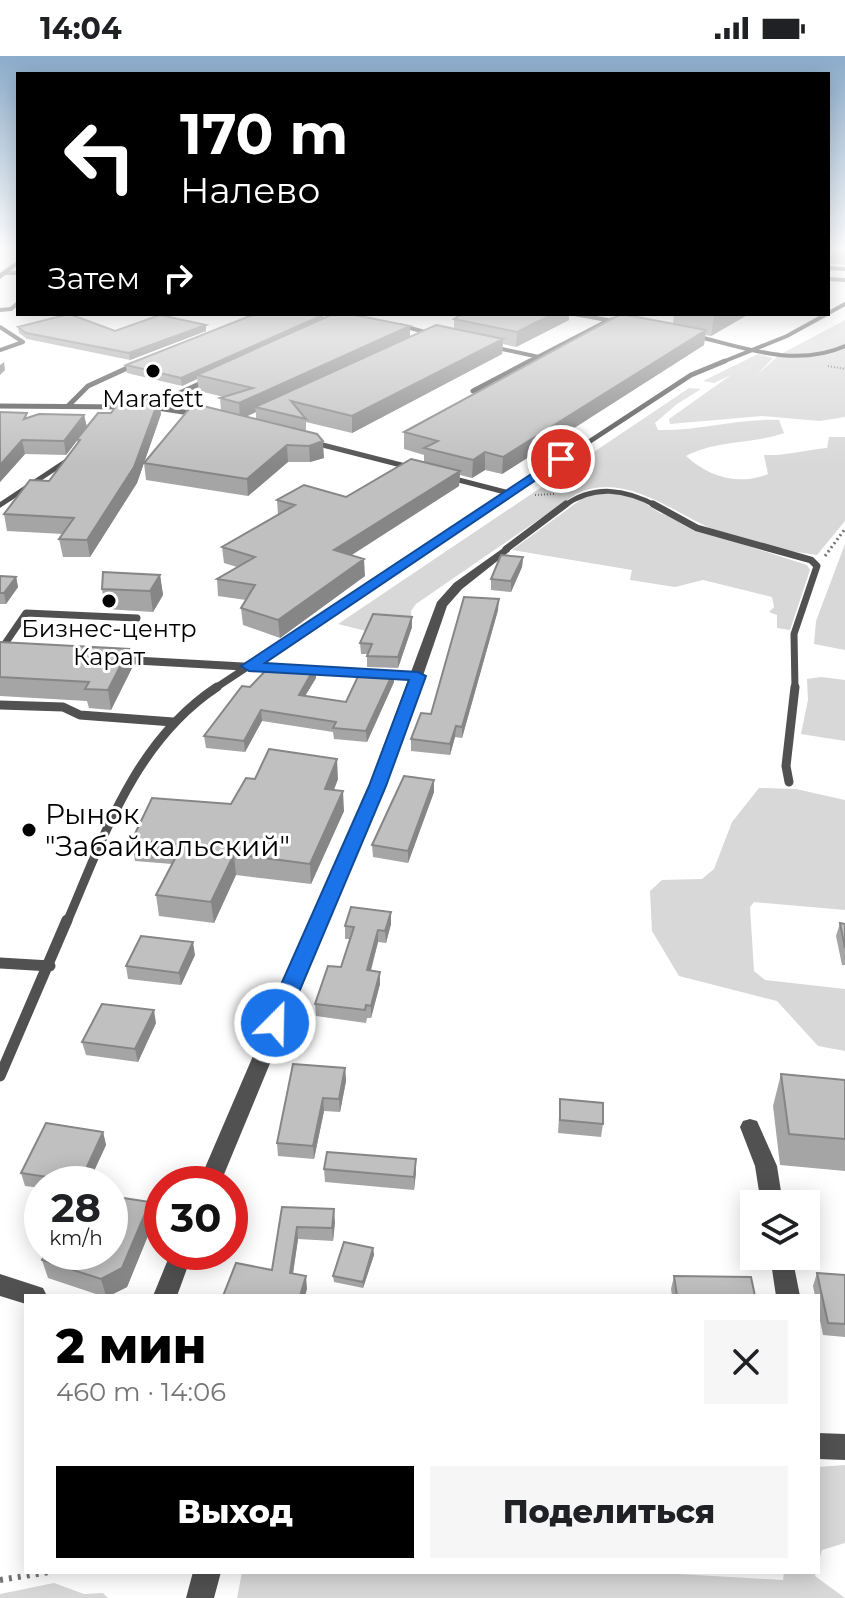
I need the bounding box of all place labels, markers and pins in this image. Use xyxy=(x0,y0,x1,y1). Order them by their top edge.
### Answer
marker: Marafett xyxy=(144,362,162,380)
place label: Marafett xyxy=(102,384,204,413)
pin xyxy=(527,425,595,493)
marker: Бизнес-центр Карат xyxy=(100,592,118,610)
place label: Бизнес-центр Карат xyxy=(21,614,197,671)
place label: Рынок "Забайкальский" xyxy=(45,797,290,863)
marker: Рынок "Забайкальский" xyxy=(20,821,38,839)

